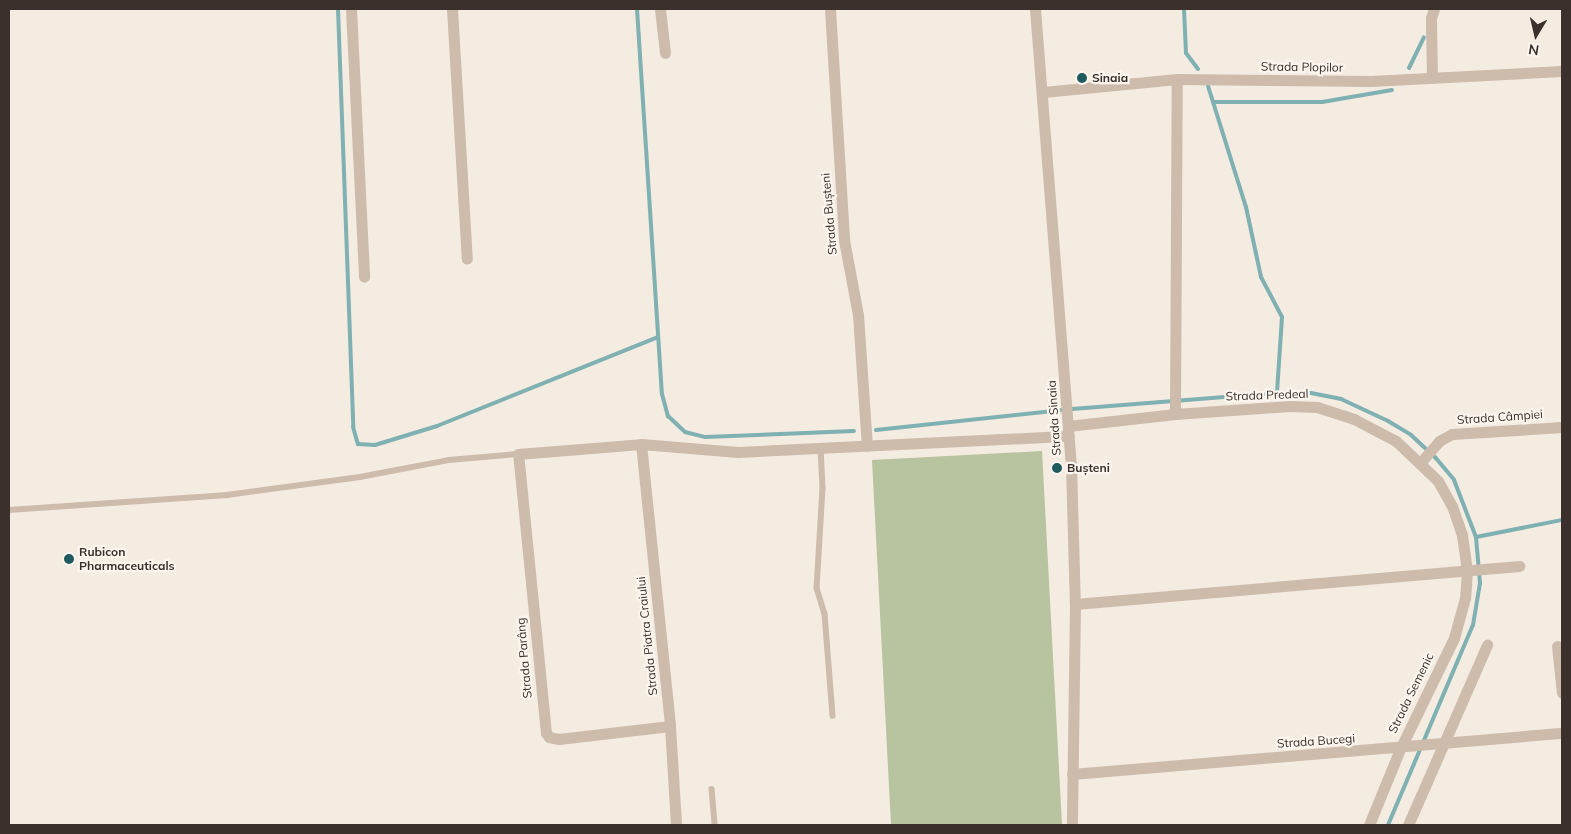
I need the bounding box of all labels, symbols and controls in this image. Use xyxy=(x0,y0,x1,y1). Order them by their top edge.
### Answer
north arrow xyxy=(1511,10,1561,60)
text: N xyxy=(1527,40,1540,60)
street label: Strada Plopilor xyxy=(1261,59,1343,75)
place label: Sinaia xyxy=(1092,71,1128,85)
marker: Sinaia xyxy=(1076,72,1088,84)
street label: Strada Bușteni xyxy=(818,172,840,256)
street label: Strada Sinaia xyxy=(1044,380,1064,456)
street label: Strada Predeal xyxy=(1225,386,1309,404)
street label: Strada Câmpiei xyxy=(1457,407,1543,427)
place label: Bușteni xyxy=(1067,461,1110,475)
marker: Bușteni xyxy=(1051,462,1063,474)
place label: Rubicon Pharmaceuticals xyxy=(79,545,175,573)
marker: Rubicon Pharmaceuticals xyxy=(63,553,75,565)
street label: Strada Piatra Craiului xyxy=(634,576,660,696)
street label: Strada Parâng xyxy=(513,617,535,699)
street label: Strada Semenic xyxy=(1385,650,1437,736)
street label: Strada Bucegi xyxy=(1276,731,1356,751)

